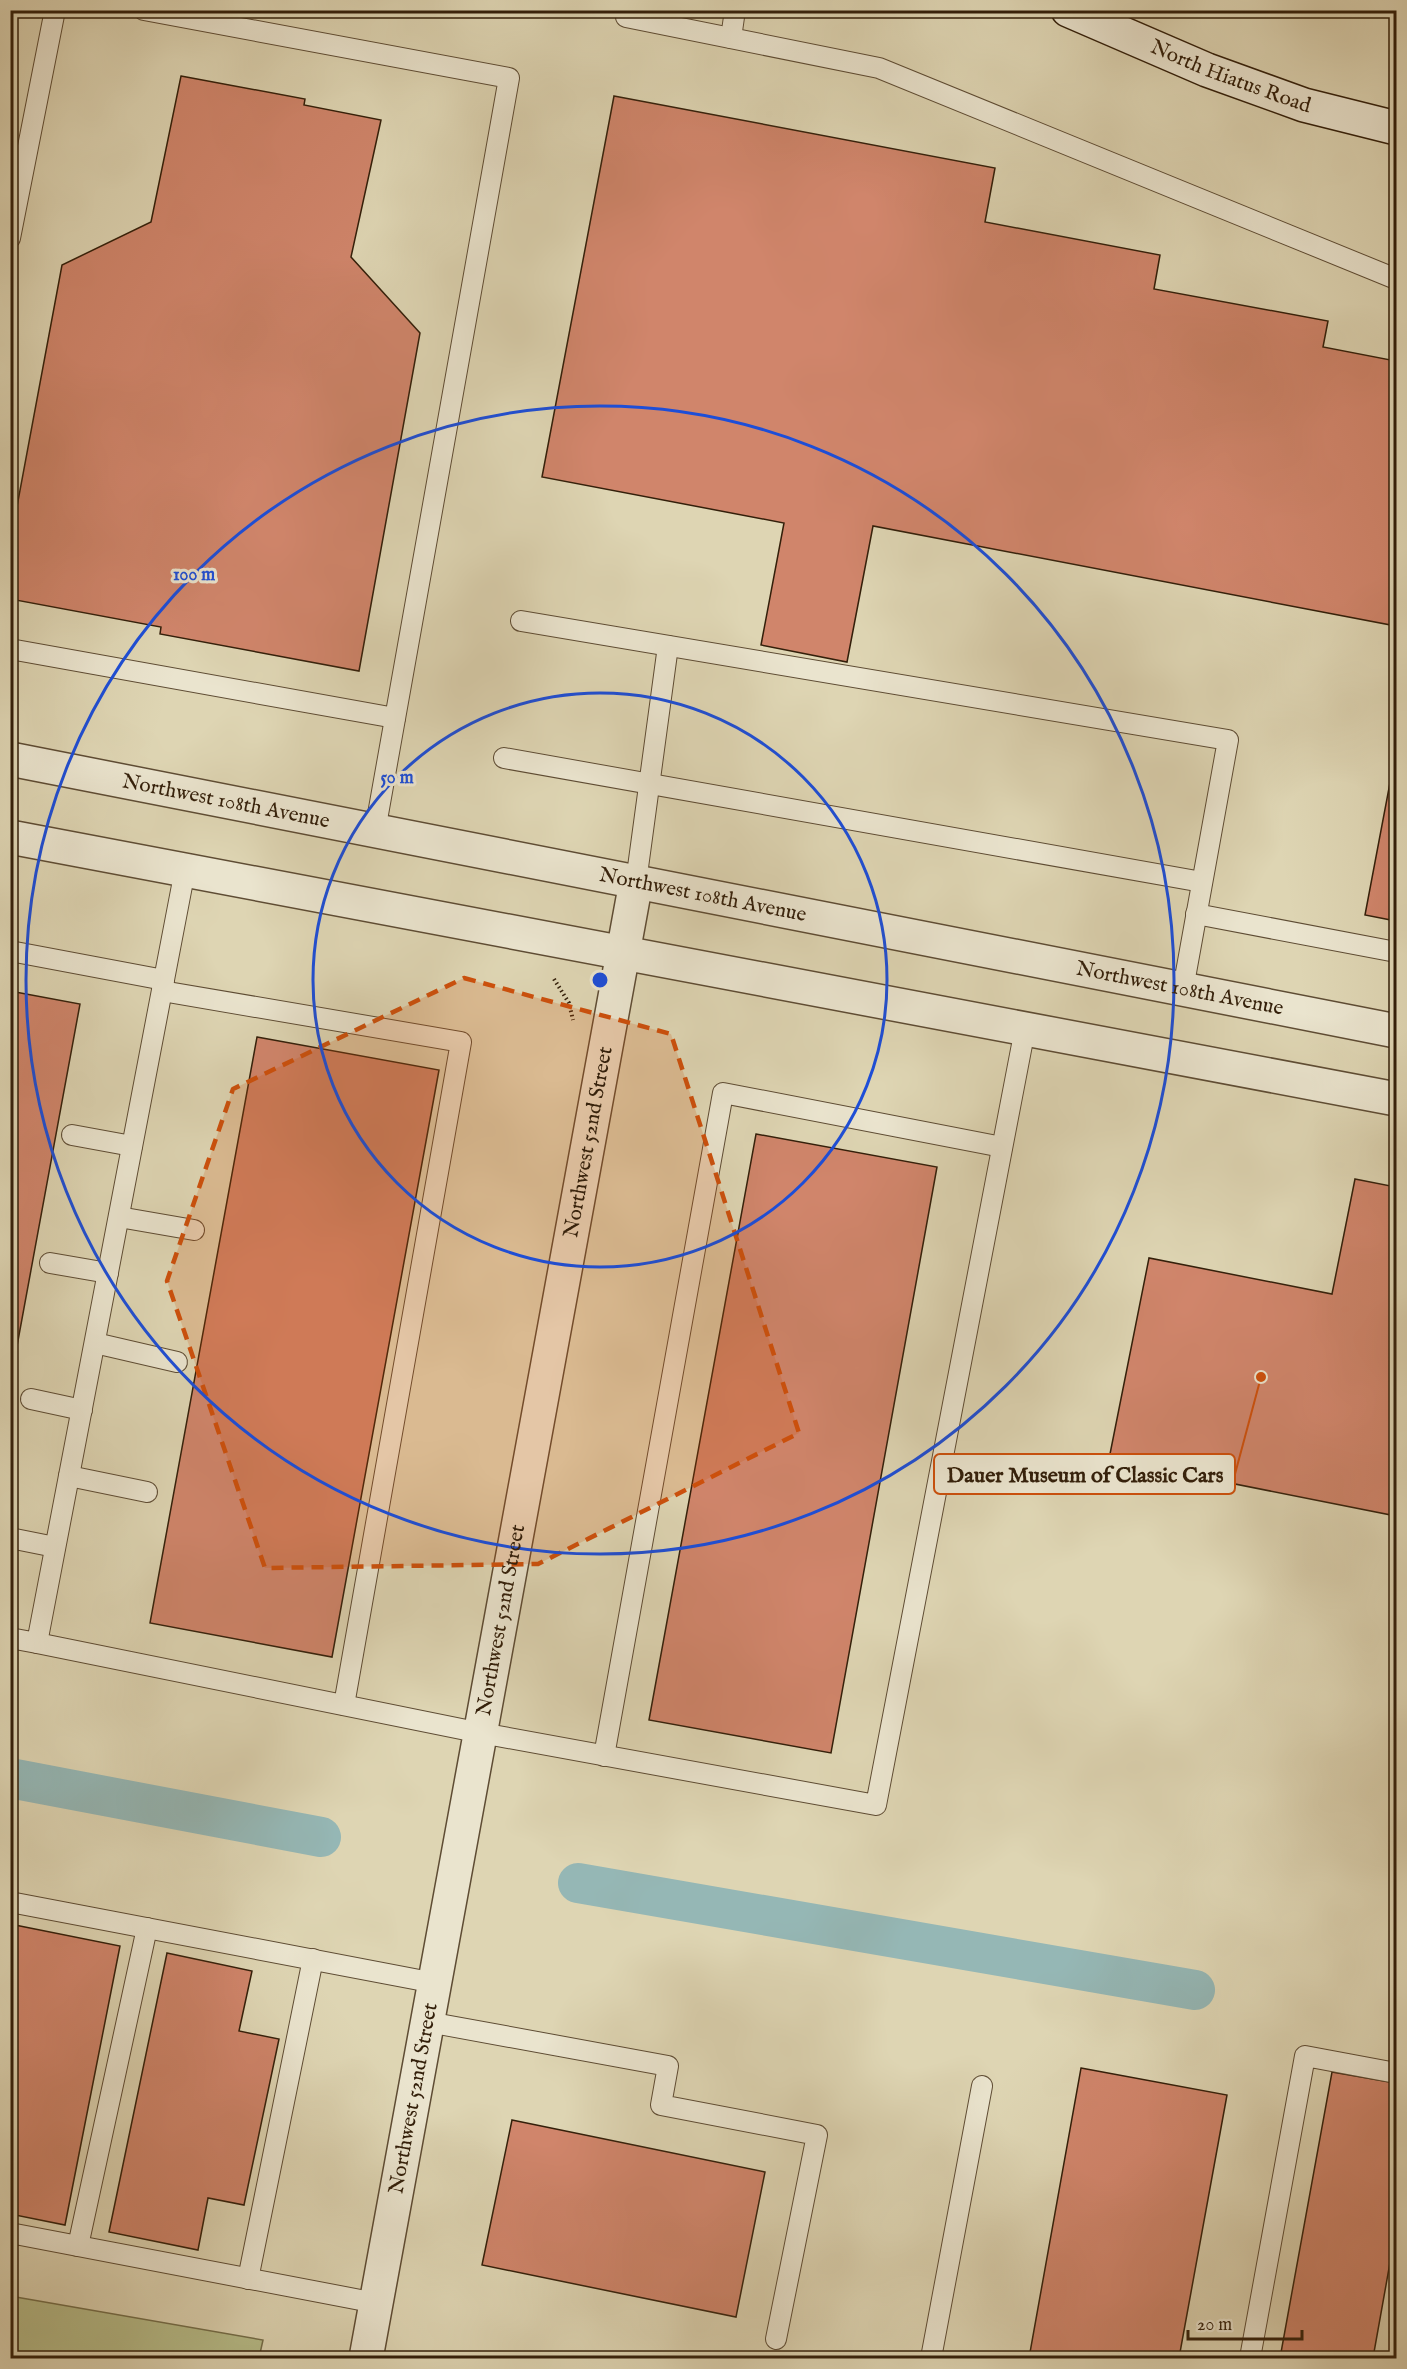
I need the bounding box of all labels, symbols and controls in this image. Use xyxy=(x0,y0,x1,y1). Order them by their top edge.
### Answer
street label: North Hiatus Road xyxy=(1146,34,1314,120)
text: 100 m xyxy=(173,564,215,587)
text: 50 m xyxy=(380,767,414,790)
street label: Northwest 108th Avenue xyxy=(120,768,332,835)
street label: Northwest 108th Avenue xyxy=(597,861,809,929)
street label: Northwest 108th Avenue xyxy=(1074,955,1286,1022)
centre of rings xyxy=(590,970,610,990)
street label: Northwest 52nd Street xyxy=(558,1044,619,1240)
callout: Dauer Museum of Classic Cars xyxy=(934,1454,1235,1494)
text: Dauer Museum of Classic Cars xyxy=(947,1462,1224,1490)
street label: Northwest 52nd Street xyxy=(470,1522,532,1718)
street label: Northwest 52nd Street xyxy=(383,2001,444,2196)
scale bar xyxy=(1188,2303,1302,2341)
text: 20 m xyxy=(1197,2314,1232,2337)

